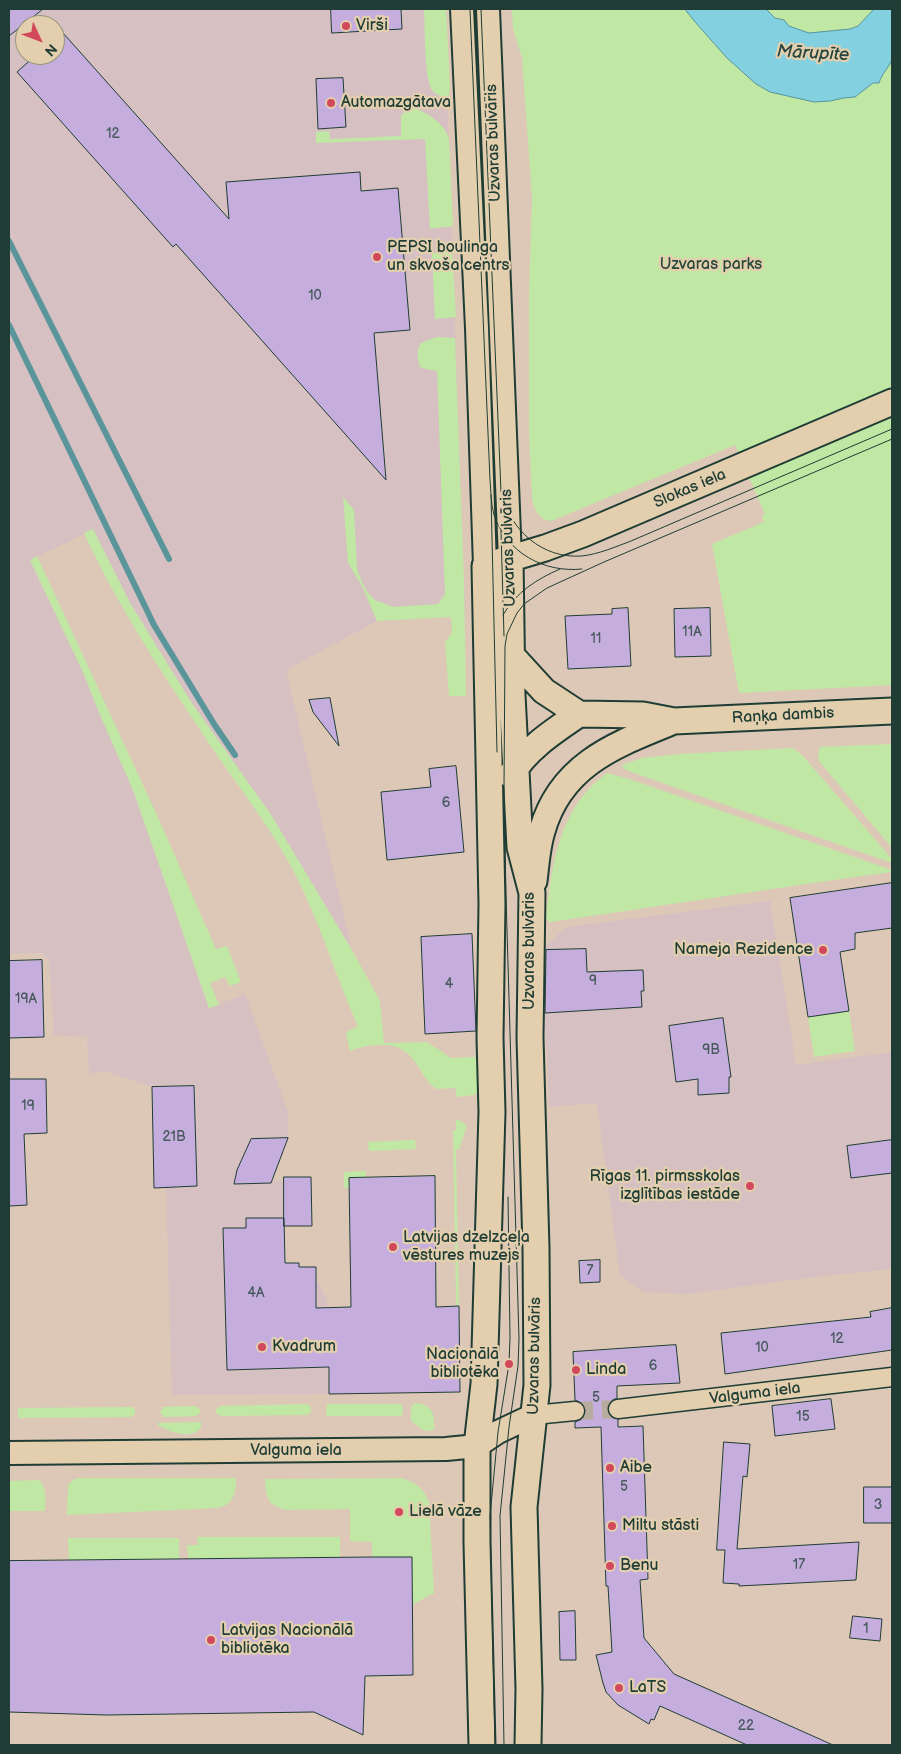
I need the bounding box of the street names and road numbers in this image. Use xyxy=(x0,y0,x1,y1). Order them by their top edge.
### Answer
street label: Uzvaras bulvāris xyxy=(482,84,506,202)
street label: Slokas iela xyxy=(651,465,729,513)
street label: Uzvaras bulvāris xyxy=(497,489,521,607)
street label: Raņķa dambis xyxy=(731,704,835,728)
street label: Uzvaras bulvāris xyxy=(520,892,540,1010)
street label: Uzvaras bulvāris xyxy=(524,1297,546,1415)
street label: Valguma iela xyxy=(708,1379,802,1409)
street label: Valguma iela xyxy=(250,1441,342,1461)

